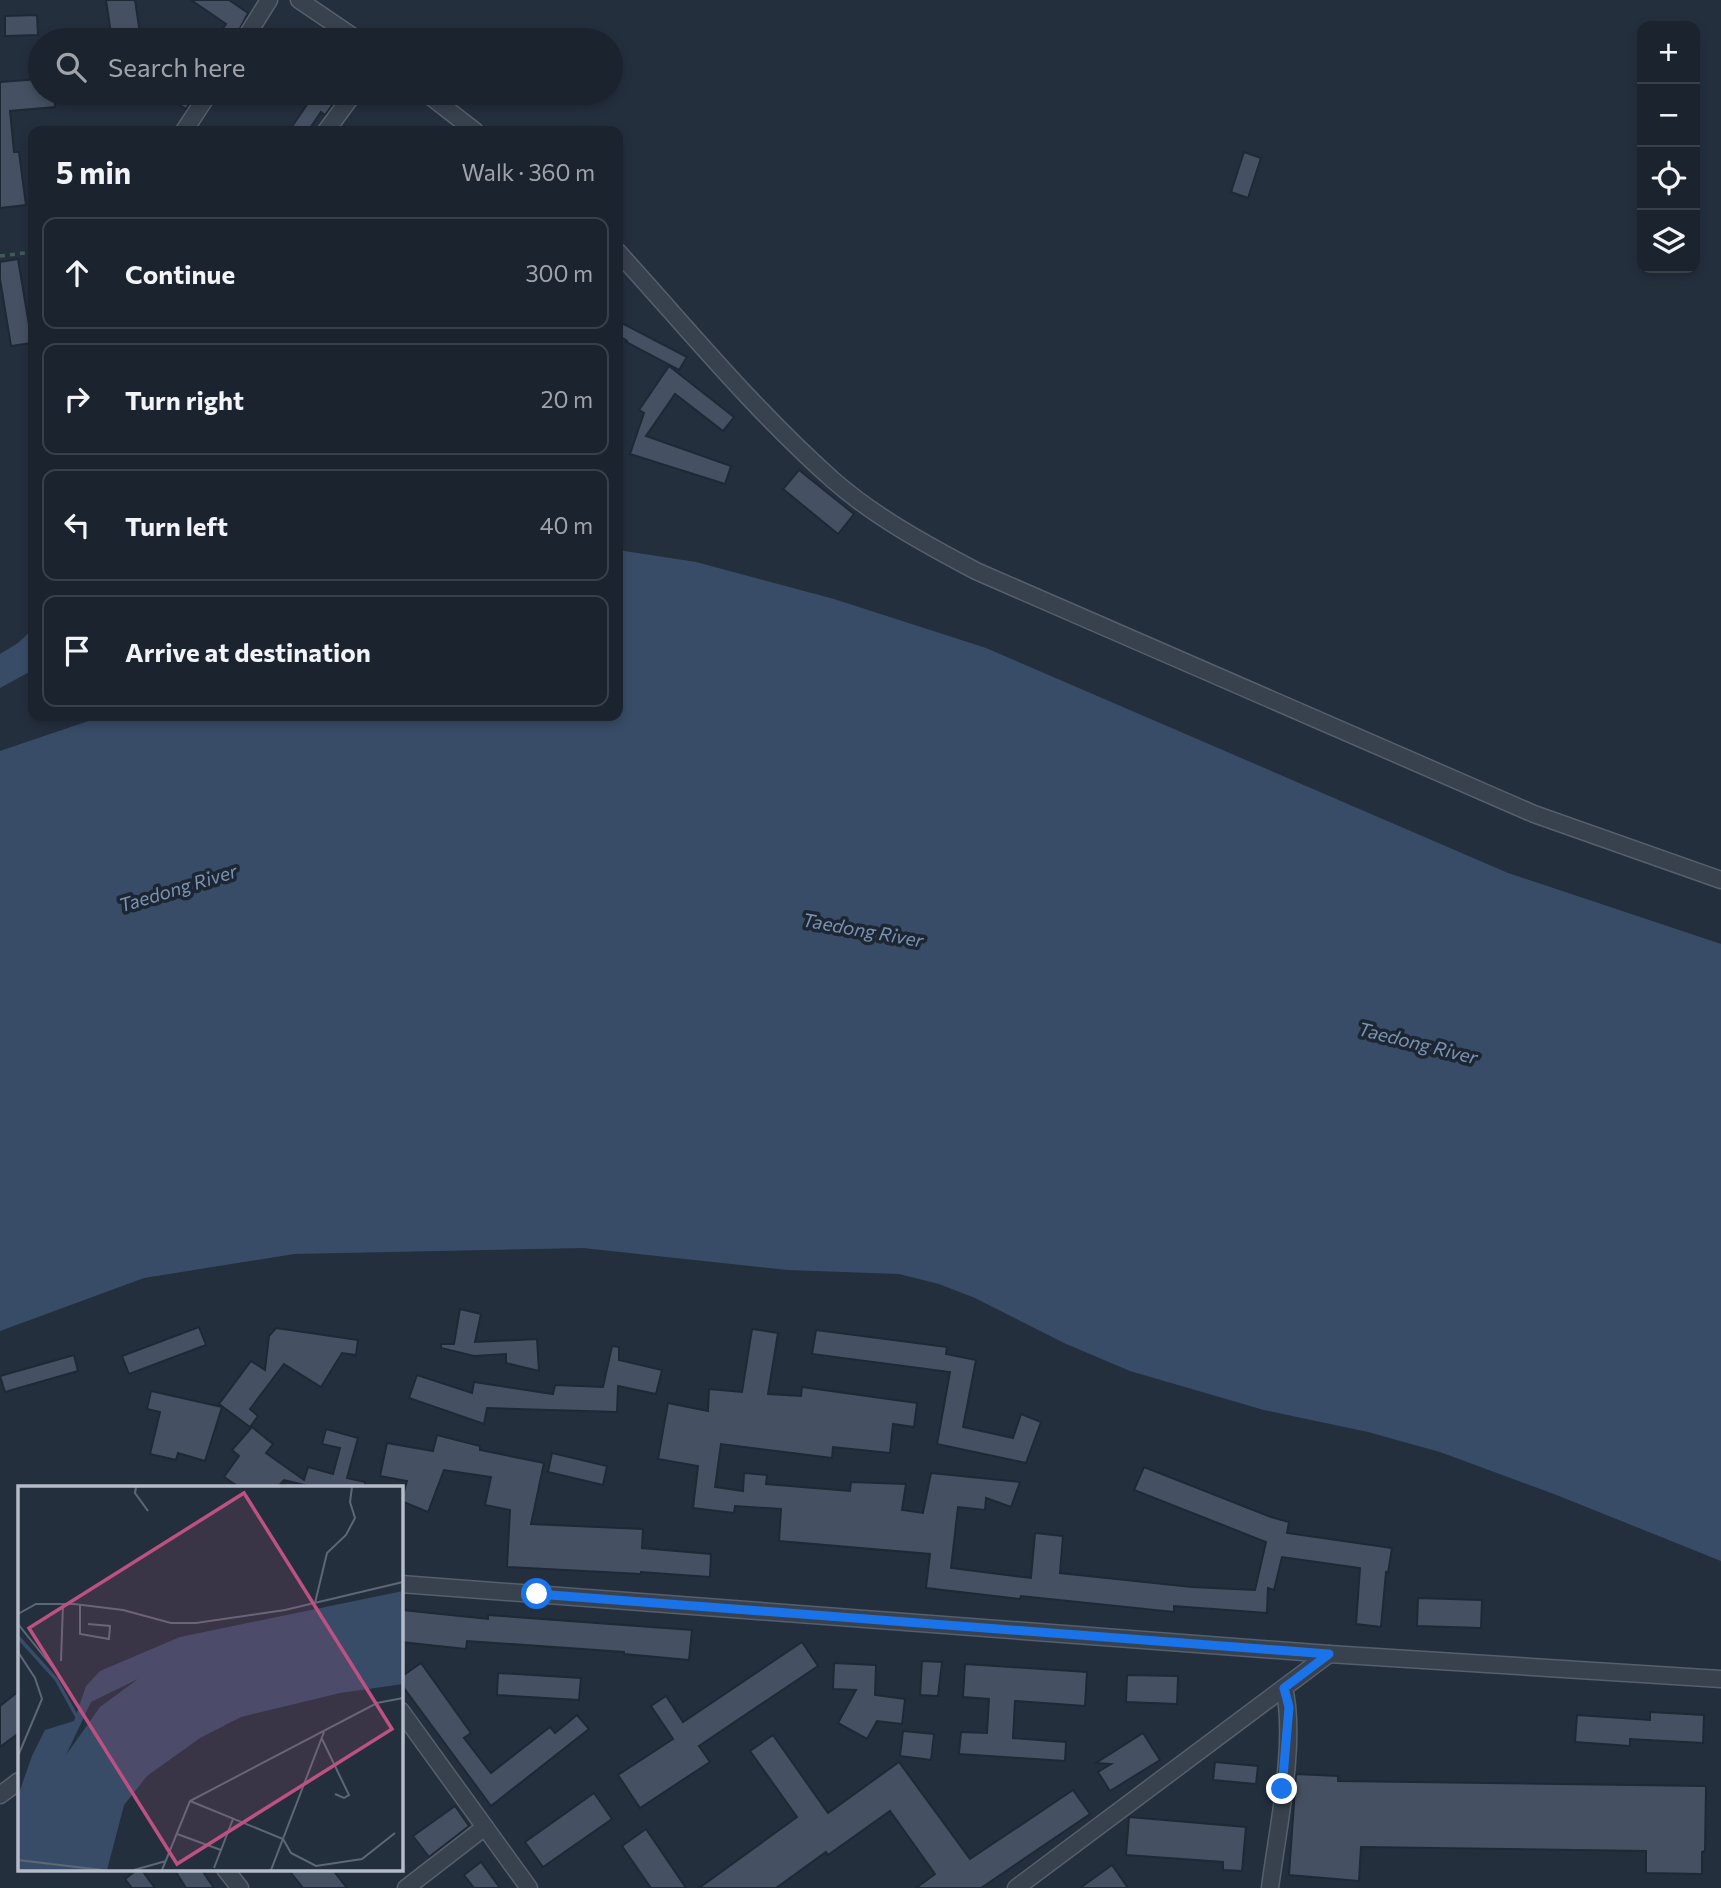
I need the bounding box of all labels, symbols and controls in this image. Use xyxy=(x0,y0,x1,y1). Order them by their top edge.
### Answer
map controls xyxy=(1637,21,1700,273)
button: + xyxy=(1637,21,1700,84)
search box xyxy=(28,28,623,105)
icon: search xyxy=(52,48,90,86)
text: Search here xyxy=(108,51,246,82)
button: − xyxy=(1637,84,1700,147)
button: locate xyxy=(1637,147,1700,210)
text: 5 min xyxy=(56,153,131,190)
text: Walk · 360 m xyxy=(462,158,595,186)
button: layers xyxy=(1637,210,1700,273)
icon: ahead xyxy=(58,254,96,292)
text: Continue xyxy=(125,258,235,289)
text: 300 m xyxy=(525,259,593,287)
icon: right xyxy=(58,380,96,418)
text: Turn right xyxy=(125,384,244,415)
text: 20 m xyxy=(541,385,593,413)
icon: left xyxy=(58,506,96,544)
text: Turn left xyxy=(125,510,228,541)
text: 40 m xyxy=(540,511,593,539)
icon: arrive xyxy=(58,632,96,670)
text: Arrive at destination xyxy=(125,636,371,667)
water label: Taedong River xyxy=(116,858,241,916)
water label: Taedong River xyxy=(801,908,927,952)
water label: Taedong River xyxy=(1356,1017,1482,1069)
inset map xyxy=(18,1486,402,1870)
route start xyxy=(521,1578,552,1609)
route end xyxy=(1266,1773,1297,1804)

